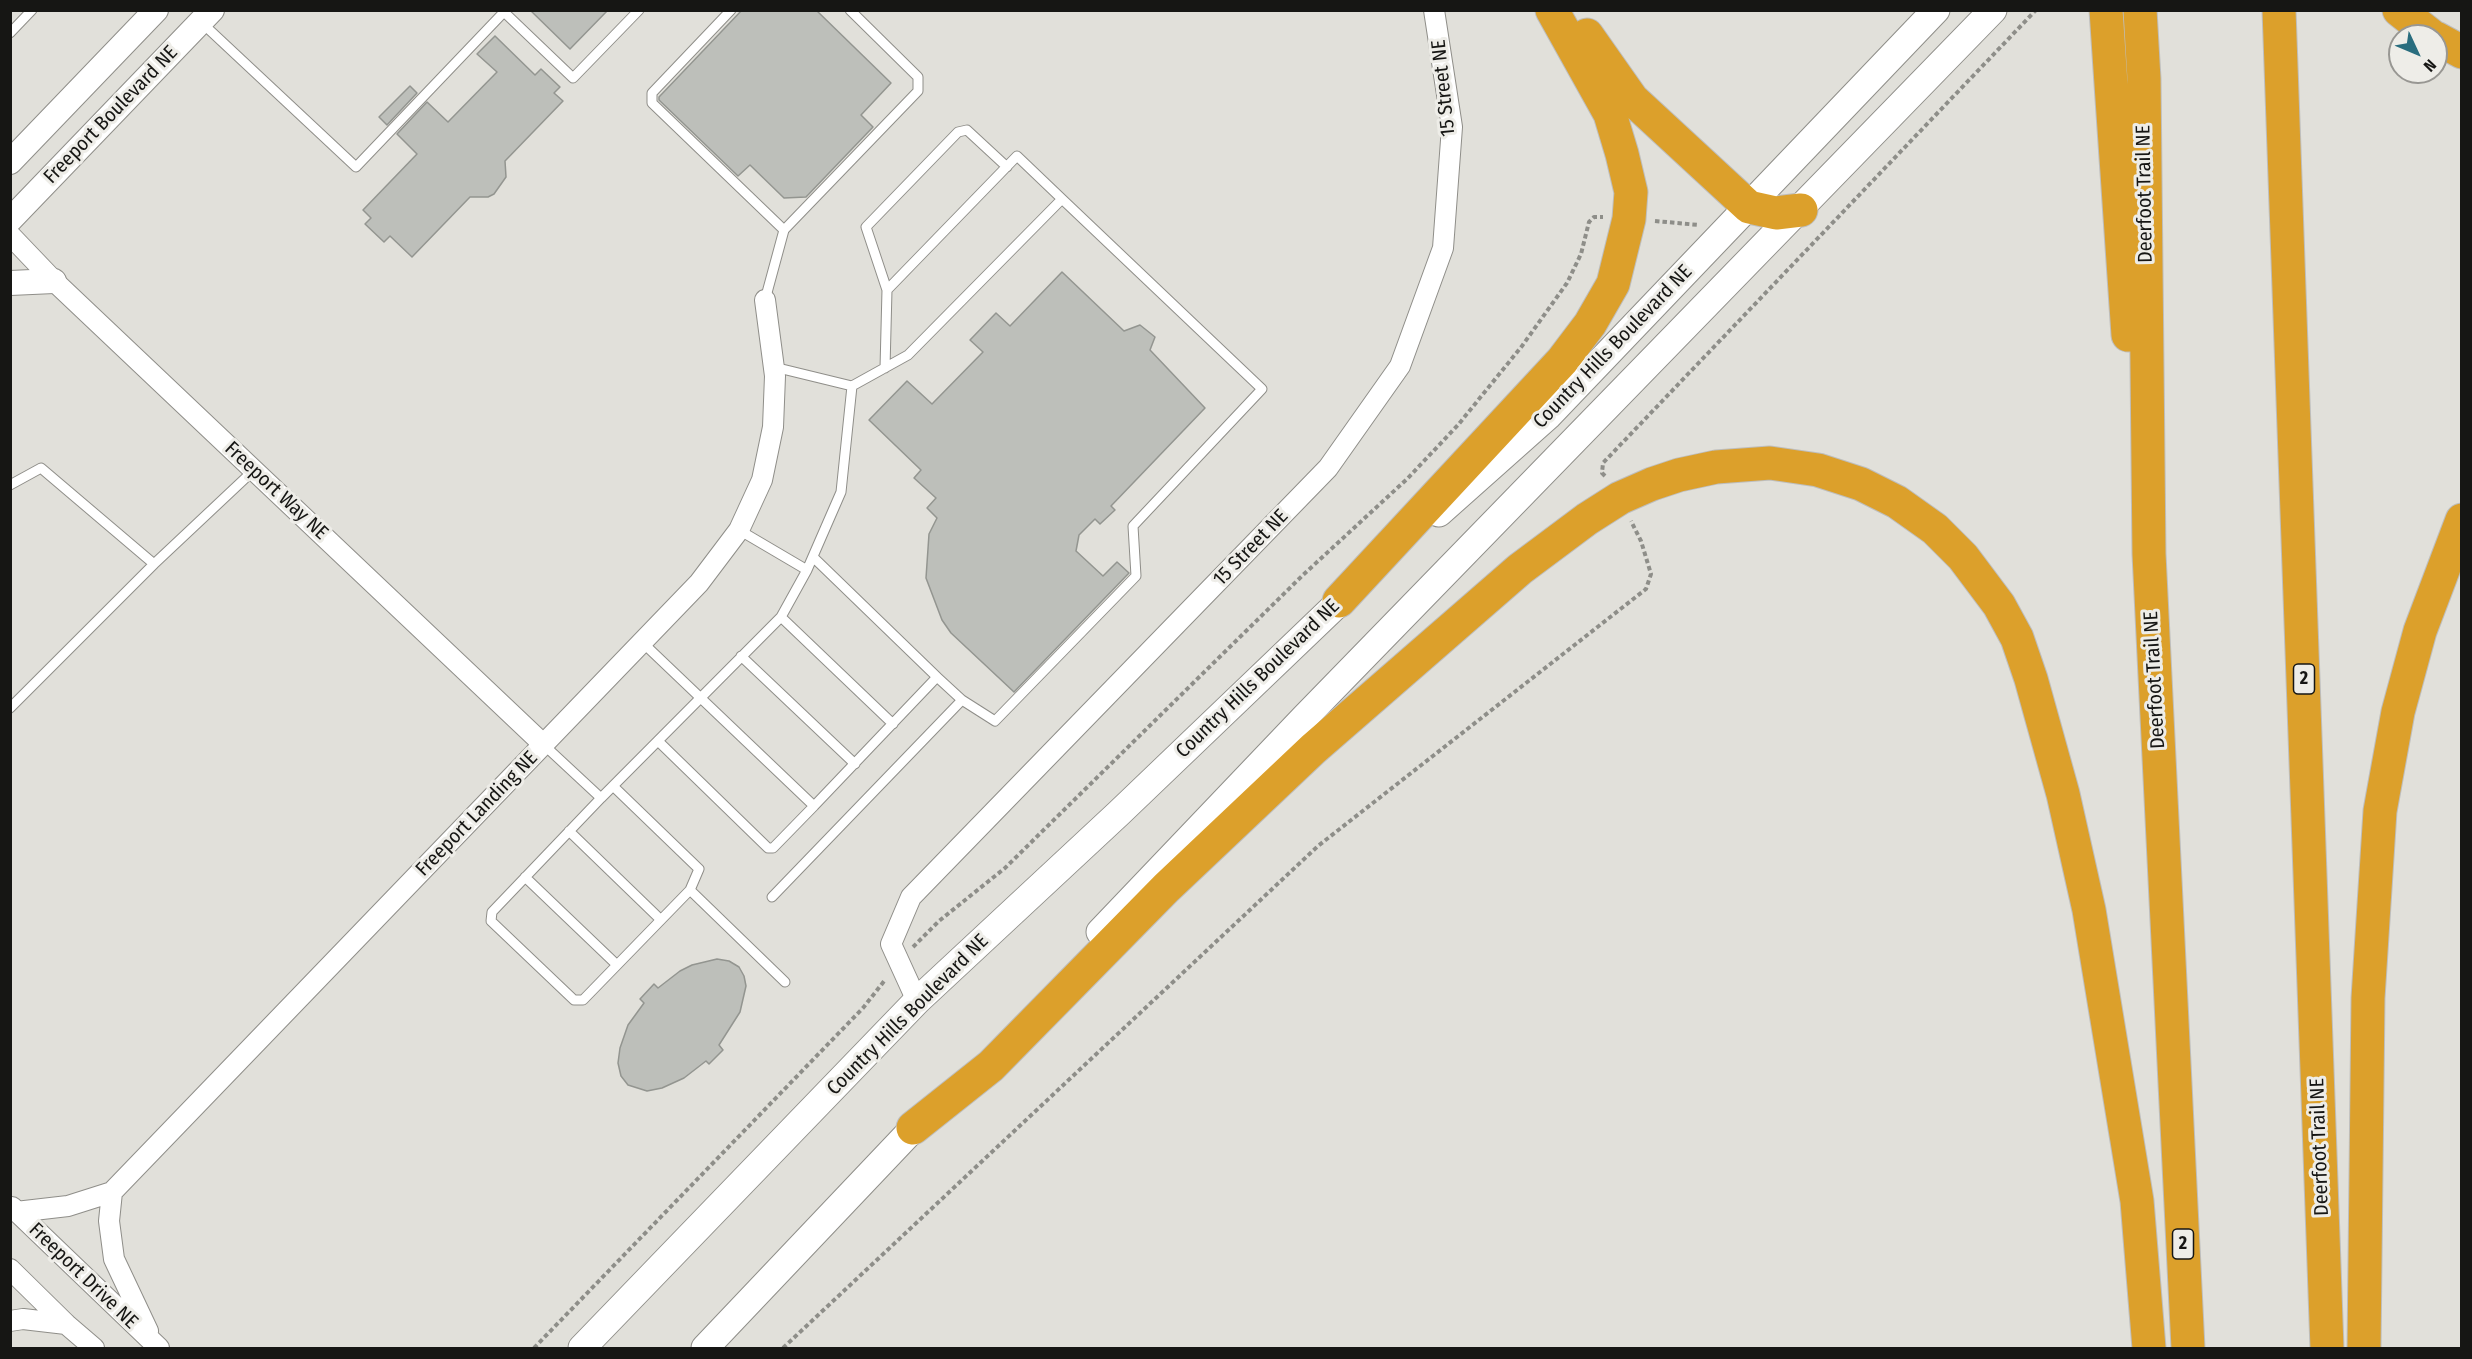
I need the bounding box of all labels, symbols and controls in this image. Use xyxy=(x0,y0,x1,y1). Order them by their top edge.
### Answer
north arrow xyxy=(2388,24,2448,84)
street label: 15 Street NE xyxy=(1427,38,1461,138)
street label: Freeport Boulevard NE xyxy=(39,41,183,189)
text: N xyxy=(2420,55,2440,76)
street label: Deerfoot Trail NE xyxy=(2132,125,2158,263)
street label: Country Hills Boulevard NE xyxy=(1529,260,1697,434)
street label: Freeport Way NE xyxy=(219,437,333,545)
street label: 15 Street NE xyxy=(1209,505,1293,591)
street label: Country Hills Boulevard NE xyxy=(1171,595,1345,763)
street label: Deerfoot Trail NE xyxy=(2139,611,2171,749)
road number: 2 xyxy=(2294,664,2314,694)
street label: Freeport Landing NE xyxy=(411,746,543,882)
street label: Country Hills Boulevard NE xyxy=(822,929,994,1101)
street label: Deerfoot Trail NE xyxy=(2306,1078,2334,1216)
street label: Freeport Drive NE xyxy=(24,1218,142,1334)
road number: 2 xyxy=(2172,1229,2194,1259)

